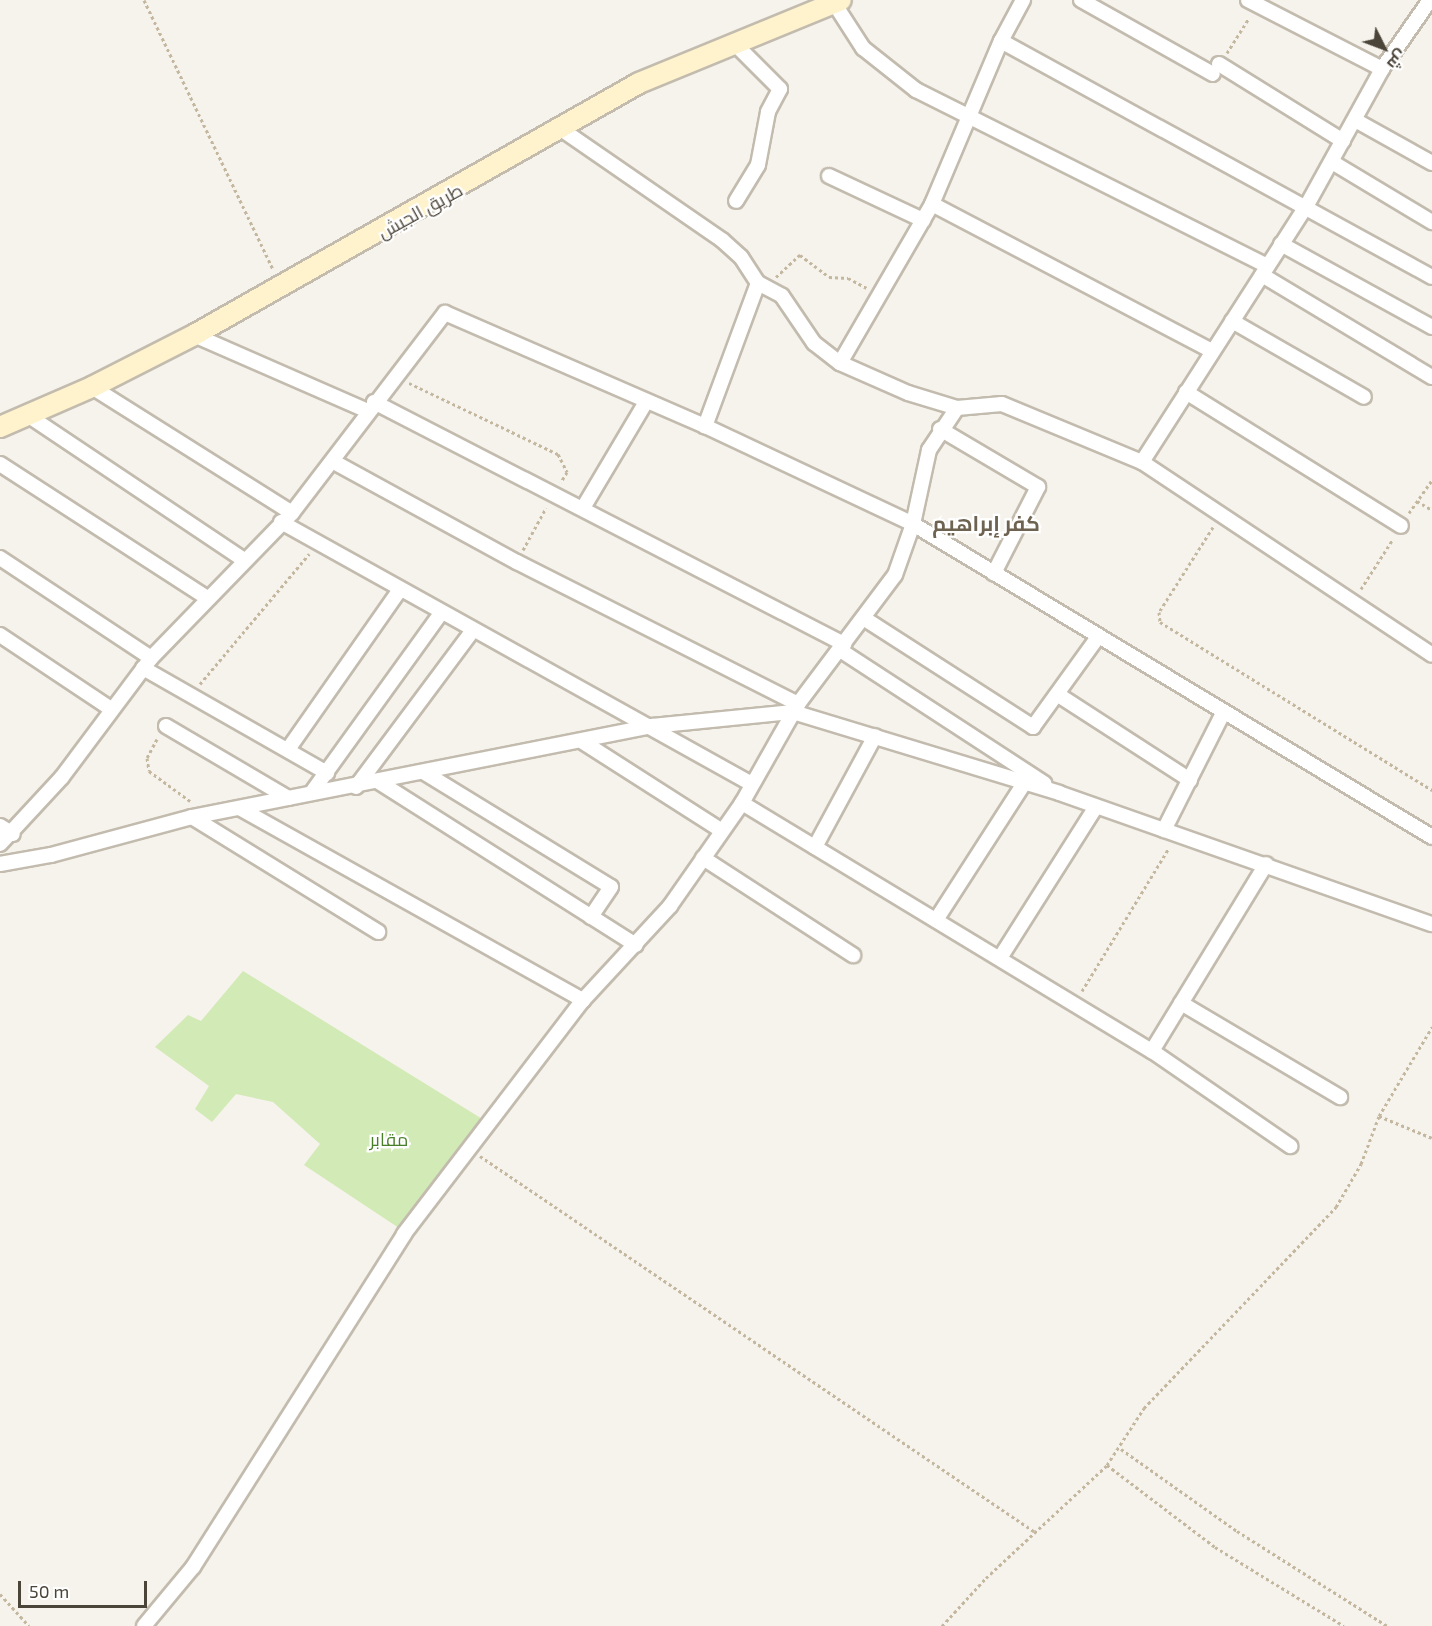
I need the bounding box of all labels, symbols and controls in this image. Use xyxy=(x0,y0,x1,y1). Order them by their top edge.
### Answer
north arrow xyxy=(1354,18,1414,78)
text: ش xyxy=(1384,46,1412,74)
street label: طريق الجيش xyxy=(374,179,466,243)
district label: كفر إبراهيم xyxy=(932,510,1040,536)
park label: مقابر xyxy=(370,1128,408,1150)
scale bar xyxy=(21,1569,150,1607)
text: 50 m xyxy=(29,1580,69,1602)

